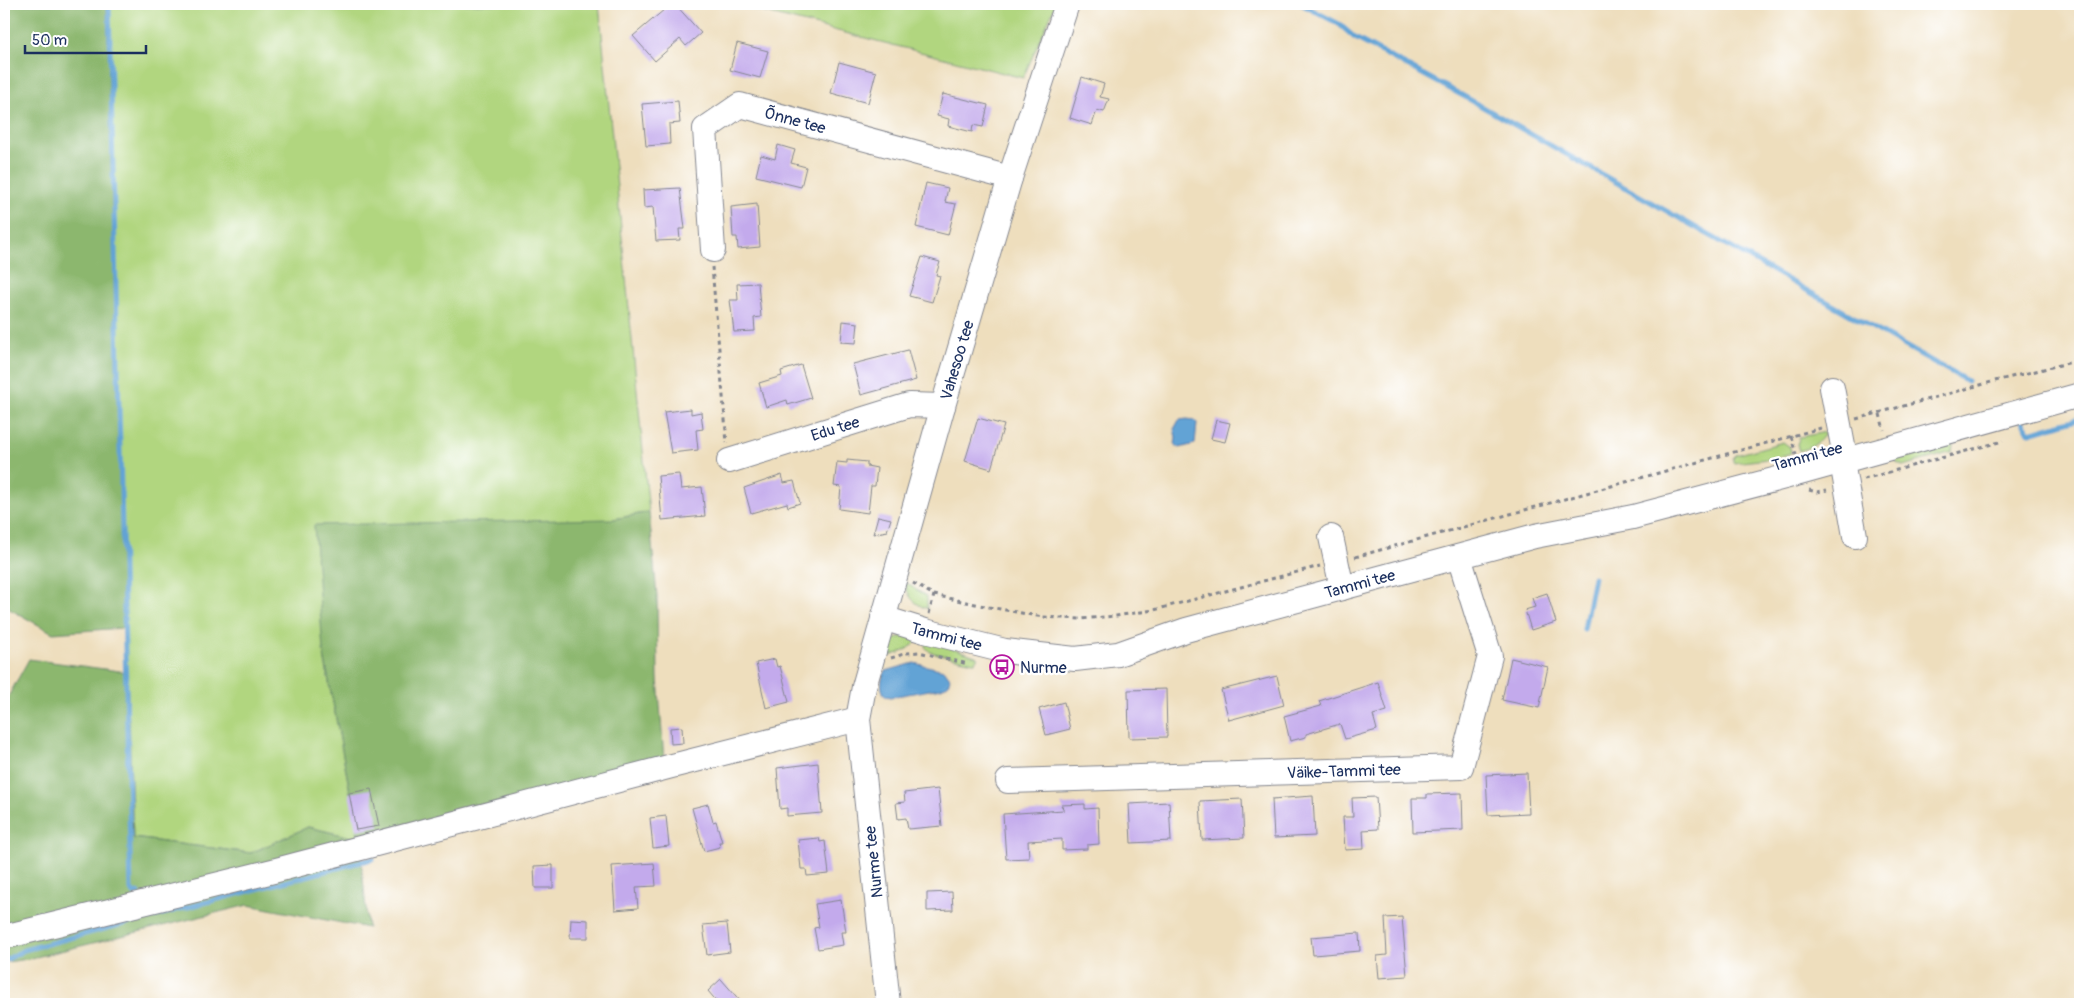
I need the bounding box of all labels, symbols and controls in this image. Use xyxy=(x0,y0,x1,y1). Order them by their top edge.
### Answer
scale bar xyxy=(25,22,146,54)
text: 50 m xyxy=(32,31,67,50)
street label: Õnne tee xyxy=(762,103,828,139)
street label: Vahesoo tee xyxy=(936,318,979,403)
street label: Edu tee xyxy=(808,412,862,446)
street label: Tammi tee xyxy=(1770,438,1845,476)
street label: Tammi tee xyxy=(1322,565,1397,603)
street label: Tammi tee xyxy=(908,618,984,656)
bus stop icon: Nurme xyxy=(989,654,1015,680)
place label: Nurme xyxy=(1020,658,1067,678)
street label: Väike-Tammi tee xyxy=(1287,760,1401,783)
street label: Nurme tee xyxy=(860,825,888,899)

